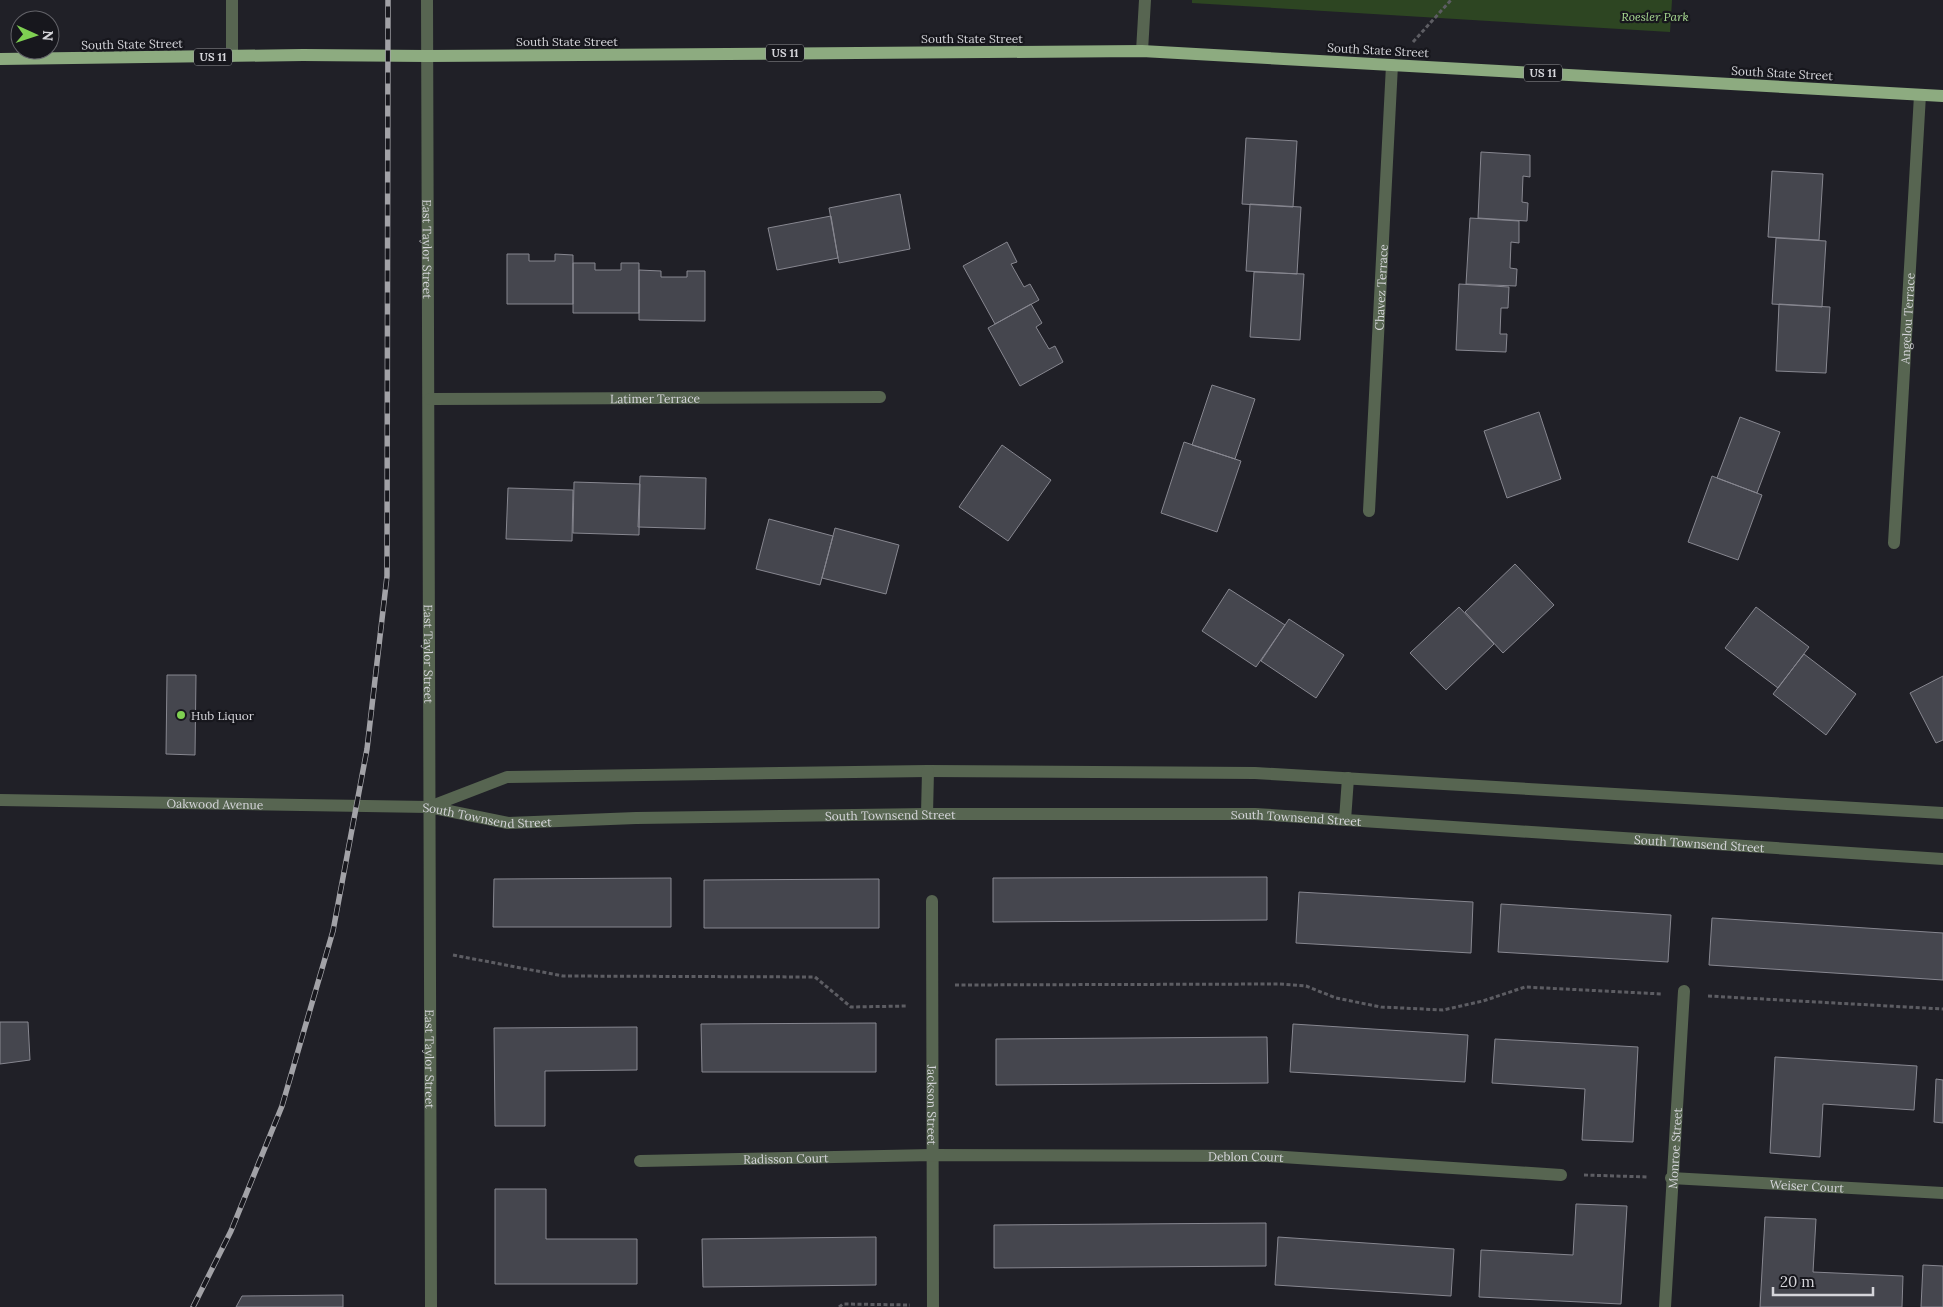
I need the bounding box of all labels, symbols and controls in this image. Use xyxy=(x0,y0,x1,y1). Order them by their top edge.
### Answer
park label: Roesler Park xyxy=(1621,9,1689,24)
north arrow xyxy=(10,10,60,60)
text: N xyxy=(39,30,57,42)
street label: South State Street xyxy=(921,31,1023,46)
street label: South State Street xyxy=(516,34,618,49)
street label: South State Street xyxy=(81,36,183,52)
street label: South State Street xyxy=(1327,40,1430,60)
road number: US 11 xyxy=(766,44,804,62)
road number: US 11 xyxy=(194,48,232,66)
street label: South State Street xyxy=(1731,63,1834,83)
road number: US 11 xyxy=(1524,64,1562,82)
street label: East Taylor Street xyxy=(420,199,435,299)
street label: Chavez Terrace xyxy=(1371,243,1390,331)
street label: Angelou Terrace xyxy=(1897,272,1917,365)
street label: Latimer Terrace xyxy=(610,390,700,406)
street label: East Taylor Street xyxy=(421,604,437,704)
place label: Hub Liquor xyxy=(191,708,255,723)
marker: Hub Liquor xyxy=(175,709,187,721)
street label: Oakwood Avenue xyxy=(166,795,264,812)
street label: South Townsend Street xyxy=(422,799,552,831)
street label: South Townsend Street xyxy=(825,806,956,823)
street label: South Townsend Street xyxy=(1231,807,1362,828)
street label: South Townsend Street xyxy=(1634,831,1765,855)
street label: East Taylor Street xyxy=(423,1009,438,1109)
street label: Jackson Street xyxy=(925,1064,940,1146)
street label: Monroe Street xyxy=(1665,1107,1684,1189)
street label: Deblon Court xyxy=(1208,1148,1285,1165)
street label: Radisson Court xyxy=(743,1150,829,1166)
street label: Weiser Court xyxy=(1769,1176,1845,1195)
scale bar xyxy=(1773,1264,1873,1296)
text: 20 m xyxy=(1780,1272,1815,1291)

